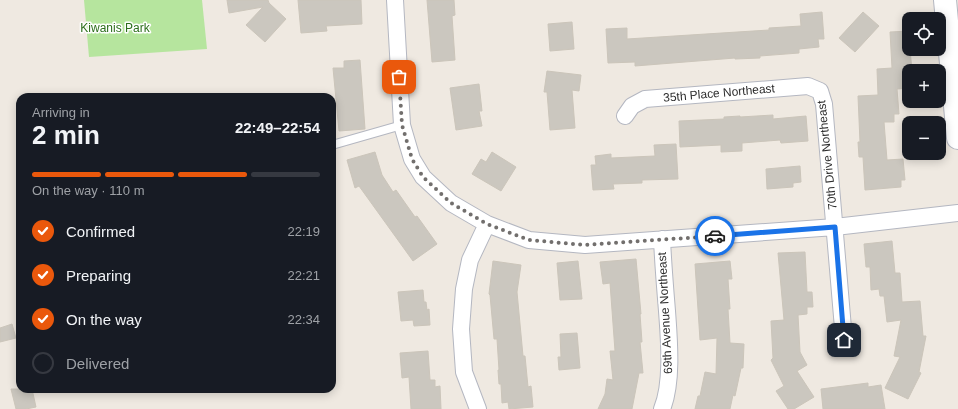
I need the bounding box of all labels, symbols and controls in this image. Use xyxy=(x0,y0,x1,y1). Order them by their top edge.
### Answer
map controls xyxy=(902,12,946,160)
button: locate xyxy=(902,12,946,56)
park label: Kiwanis Park xyxy=(80,21,151,35)
pin xyxy=(382,60,416,94)
button: + xyxy=(902,64,946,108)
icon: bag xyxy=(388,66,410,88)
street label: 35th Place Northeast xyxy=(663,81,776,105)
street label: 70th Drive Northeast xyxy=(814,99,840,210)
text: Arriving in xyxy=(32,105,90,120)
button: − xyxy=(902,116,946,160)
text: 22:49–22:54 xyxy=(235,119,320,136)
text: 2 min xyxy=(32,120,100,150)
text: On the way · 110 m xyxy=(32,183,144,198)
courier xyxy=(695,216,735,256)
icon: check xyxy=(32,220,54,242)
text: Confirmed xyxy=(66,223,135,240)
text: 22:19 xyxy=(287,224,320,239)
icon: car xyxy=(704,225,726,247)
street label: 69th Avenue Northeast xyxy=(655,251,675,374)
icon: check xyxy=(32,264,54,286)
text: Preparing xyxy=(66,267,131,284)
text: 22:21 xyxy=(287,268,320,283)
icon: check xyxy=(32,308,54,330)
text: On the way xyxy=(66,311,142,328)
text: 22:34 xyxy=(287,312,320,327)
pin xyxy=(827,323,861,357)
icon: home xyxy=(833,329,855,351)
text: Delivered xyxy=(66,355,129,372)

